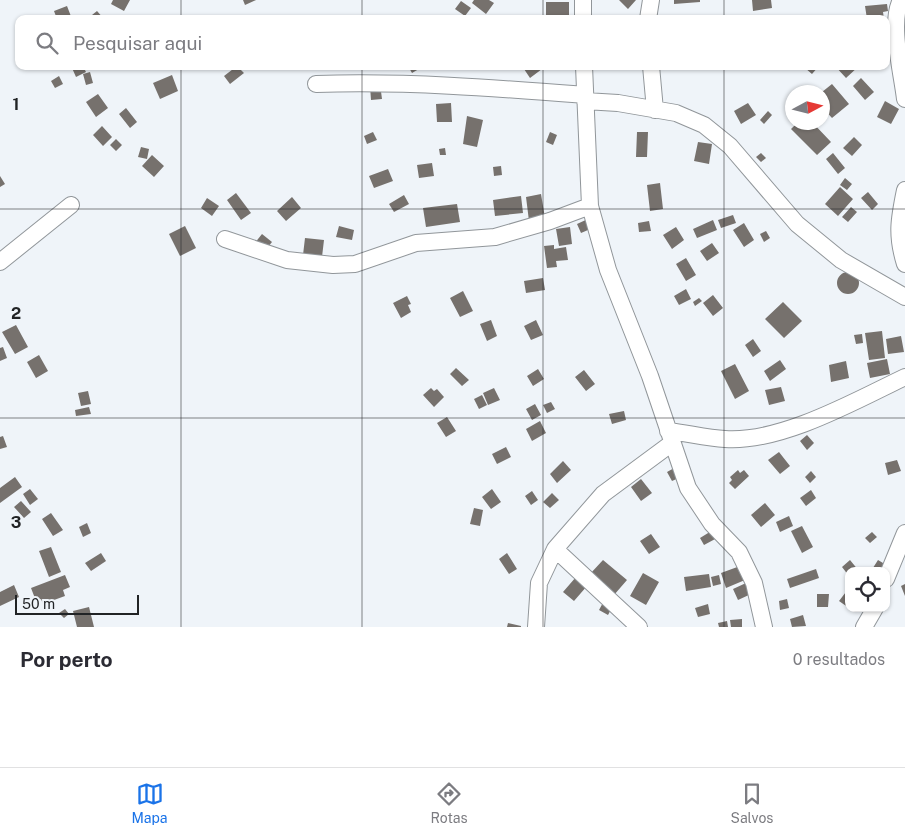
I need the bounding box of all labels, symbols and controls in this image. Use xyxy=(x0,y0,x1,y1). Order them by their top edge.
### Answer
search box xyxy=(15,15,890,70)
icon: search xyxy=(33,29,61,57)
text: Pesquisar aqui xyxy=(73,32,202,54)
north arrow xyxy=(785,85,830,130)
text: 1 xyxy=(13,95,19,114)
text: 2 xyxy=(11,304,21,323)
text: 3 xyxy=(11,513,21,532)
map controls xyxy=(845,567,890,612)
button: locate xyxy=(845,567,890,612)
scale bar xyxy=(15,592,139,615)
text: 50 m xyxy=(22,596,55,612)
text: Por perto xyxy=(20,647,113,672)
text: 0 resultados xyxy=(793,650,885,669)
tab: Mapa xyxy=(131,780,168,826)
tab: Rotas xyxy=(431,780,468,826)
tab: Salvos xyxy=(731,780,773,826)

